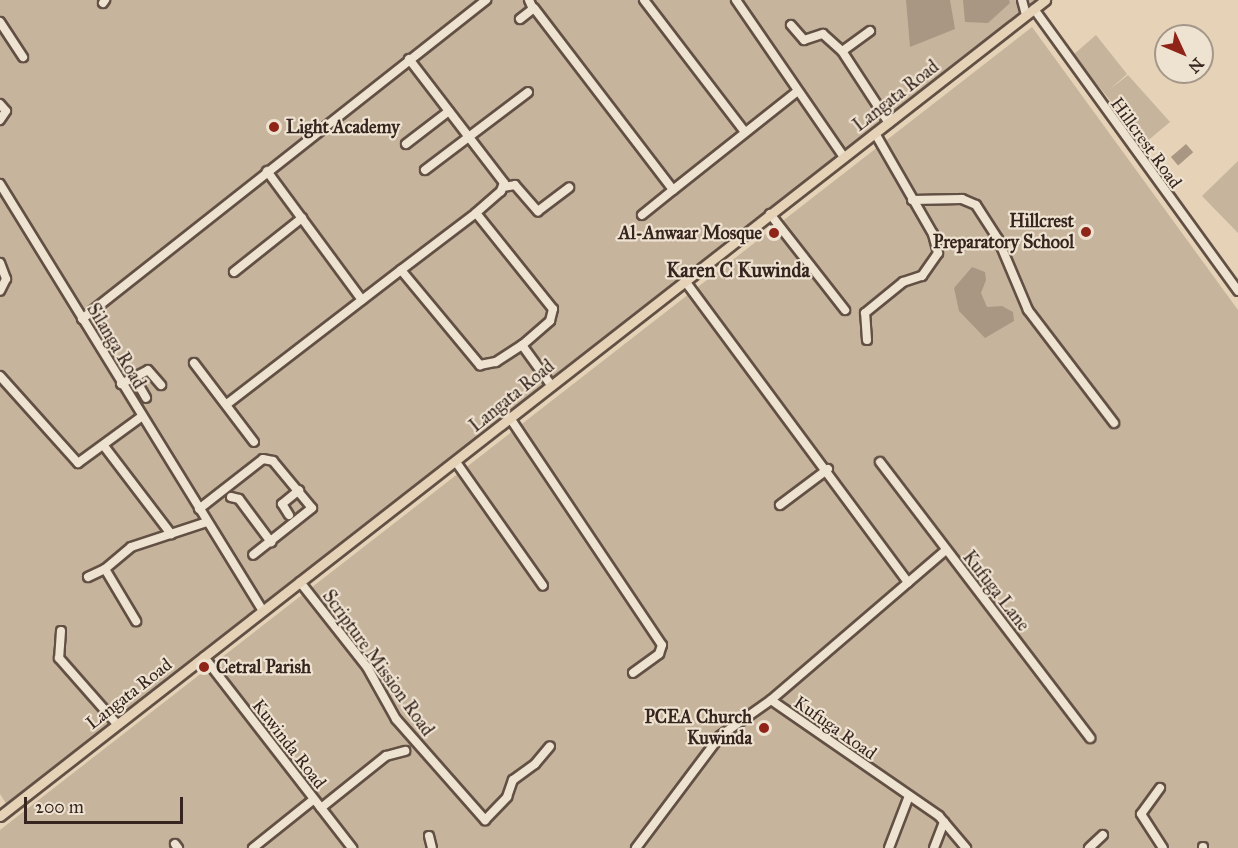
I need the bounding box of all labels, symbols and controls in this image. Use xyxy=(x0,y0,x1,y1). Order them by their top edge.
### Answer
north arrow xyxy=(1154,24,1214,84)
text: N xyxy=(1184,54,1207,77)
street label: Langata Road xyxy=(849,56,943,136)
street label: Hillcrest Road xyxy=(1106,93,1186,193)
place label: Light Academy xyxy=(286,116,400,138)
marker: Light Academy xyxy=(267,120,281,134)
place label: Hillcrest Preparatory School xyxy=(933,211,1074,254)
place label: Al-Anwaar Mosque xyxy=(619,222,762,244)
marker: Hillcrest Preparatory School xyxy=(1079,225,1093,239)
marker: Al-Anwaar Mosque xyxy=(767,226,781,240)
district label: Karen C Kuwinda xyxy=(666,258,810,282)
street label: Silanga Road xyxy=(82,299,150,393)
street label: Langata Road xyxy=(465,355,559,437)
street label: Kufuga Lane xyxy=(958,547,1034,635)
street label: Scripture Mission Road xyxy=(318,586,438,740)
street label: Langata Road xyxy=(82,654,176,734)
place label: Cetral Parish xyxy=(216,656,311,678)
marker: Cetral Parish xyxy=(197,660,211,674)
street label: Kufuga Road xyxy=(790,692,880,764)
street label: Kuwinda Road xyxy=(247,695,331,793)
place label: PCEA Church Kuwinda xyxy=(645,707,752,750)
marker: PCEA Church Kuwinda xyxy=(757,721,771,735)
scale bar xyxy=(27,785,186,823)
text: 200 m xyxy=(35,796,84,818)

